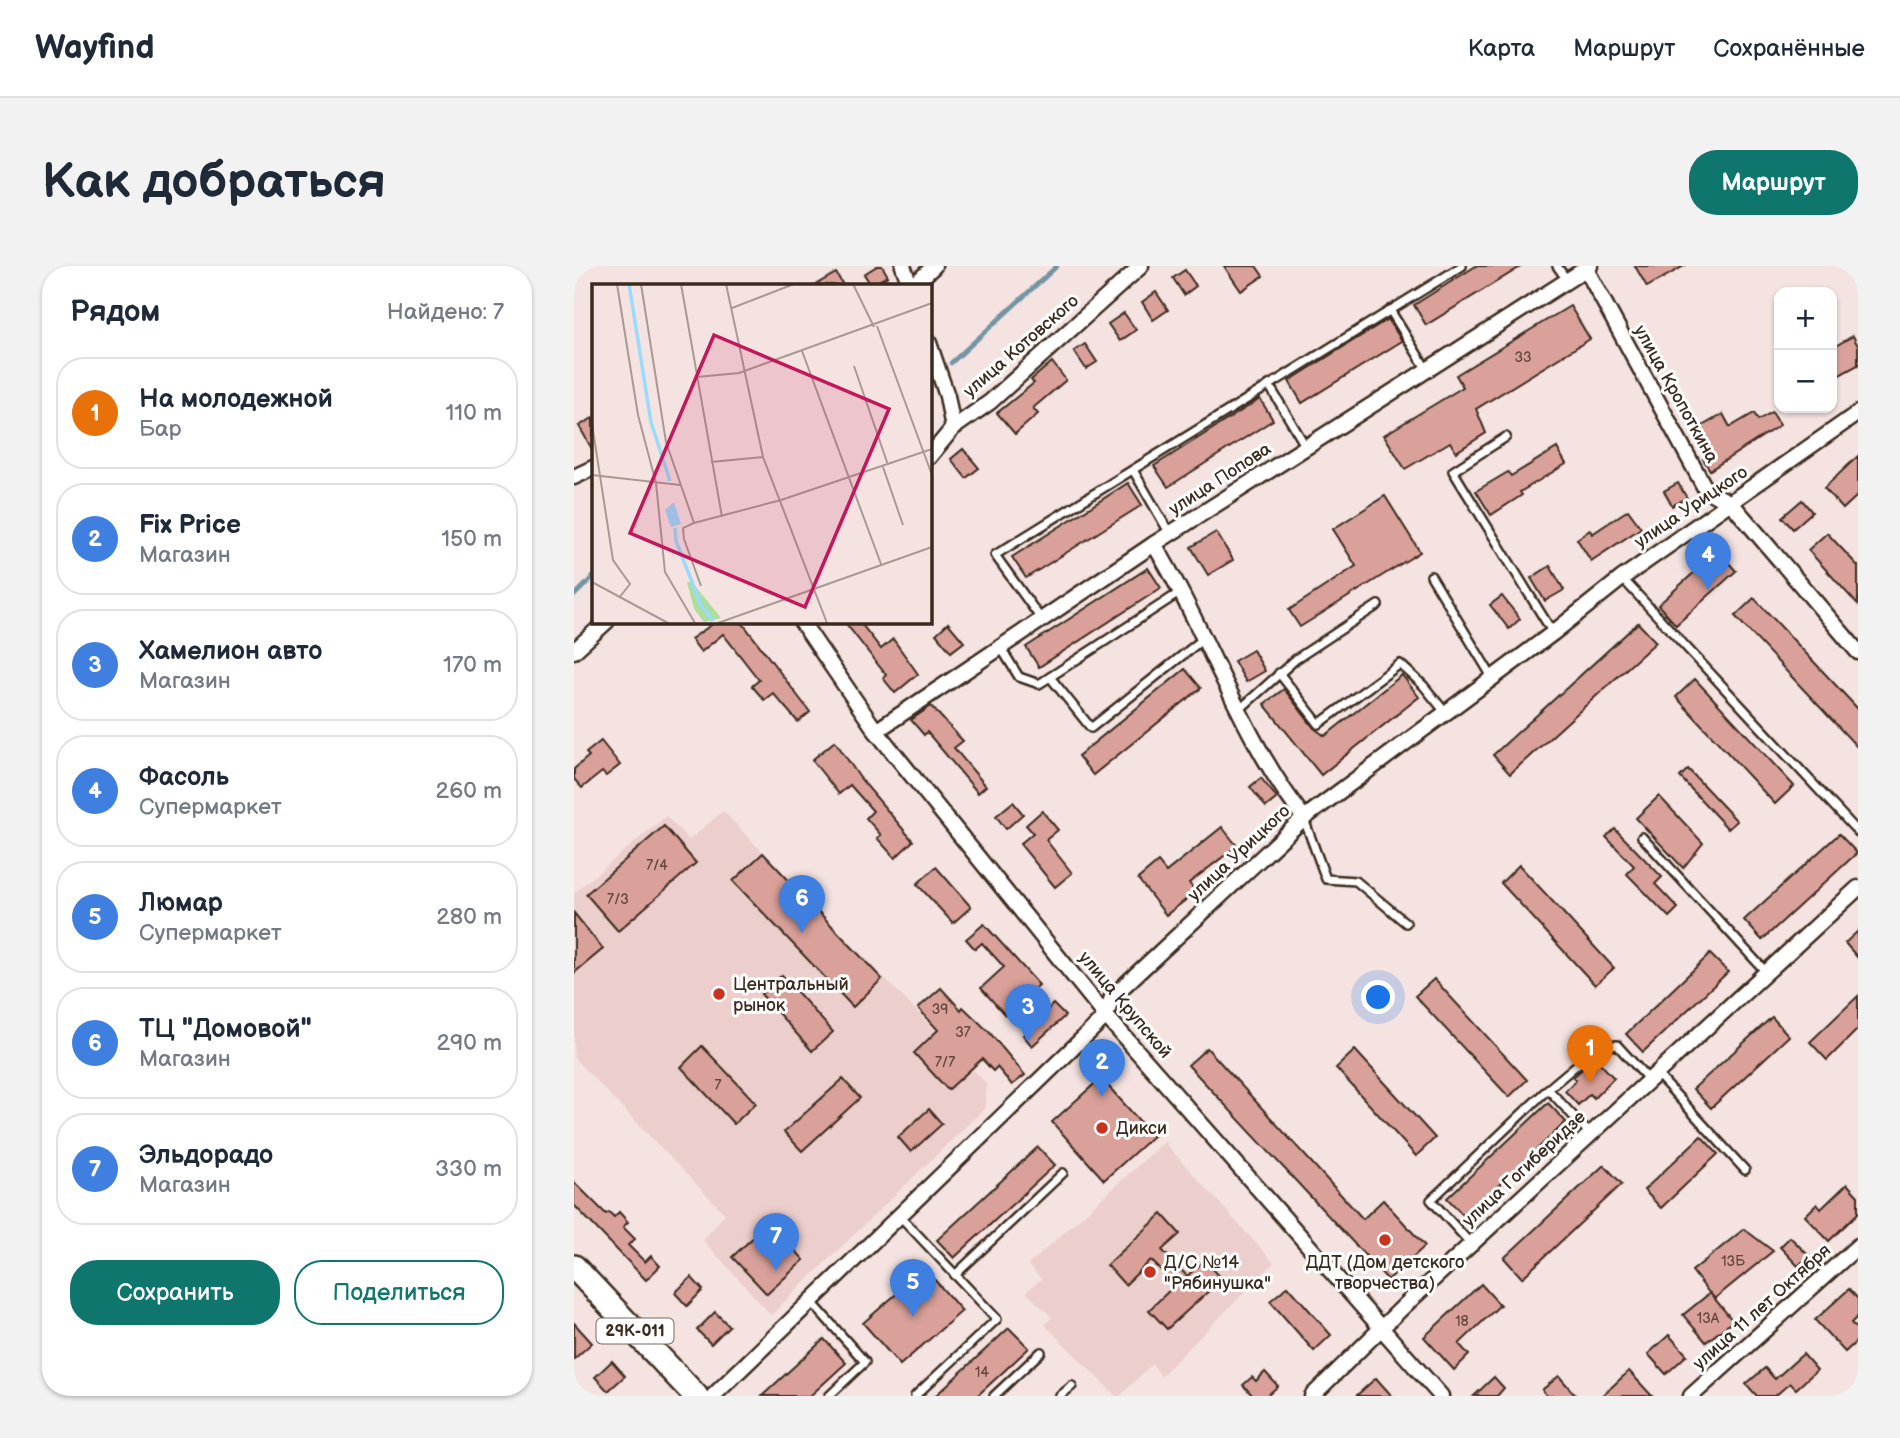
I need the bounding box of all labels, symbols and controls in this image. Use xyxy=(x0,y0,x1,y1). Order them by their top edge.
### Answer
text: Wayfind xyxy=(35,28,154,68)
text: Карта xyxy=(1468,34,1535,63)
text: Маршрут xyxy=(1573,34,1675,63)
text: Сохранённые xyxy=(1713,34,1865,63)
button: Маршрут xyxy=(1689,150,1858,215)
text: Как добраться xyxy=(42,153,386,212)
inset map xyxy=(592,284,931,623)
map controls xyxy=(1774,287,1837,413)
button: + xyxy=(1774,287,1837,350)
street label: улица Котовского xyxy=(959,290,1083,402)
text: Рядом xyxy=(70,294,160,330)
text: Найдено: 7 xyxy=(387,298,504,326)
street label: улица Кропоткина xyxy=(1629,322,1723,467)
house number: 33 xyxy=(1514,349,1532,366)
button: − xyxy=(1774,350,1837,413)
text: На молодежной xyxy=(139,384,333,415)
text: 1 xyxy=(90,399,100,427)
text: 110 m xyxy=(445,399,502,427)
text: Бар xyxy=(139,415,182,443)
street label: улица Попова xyxy=(1165,438,1275,520)
street label: улица Урицкого xyxy=(1630,461,1752,553)
text: Fix Price xyxy=(139,510,241,541)
text: 2 xyxy=(88,525,102,553)
text: 150 m xyxy=(441,525,502,553)
pin: 4 xyxy=(1685,532,1731,590)
text: Магазин xyxy=(139,541,231,569)
text: Хамелион авто xyxy=(139,636,322,667)
text: 3 xyxy=(88,651,102,679)
text: 170 m xyxy=(443,651,502,679)
text: Магазин xyxy=(139,667,231,695)
text: Фасоль xyxy=(139,762,229,793)
text: 4 xyxy=(88,777,102,805)
text: 260 m xyxy=(436,777,502,805)
text: Супермаркет xyxy=(139,793,282,821)
street label: улица Урицкого xyxy=(1184,800,1294,906)
house number: 7/4 xyxy=(646,857,668,874)
pin: 6 xyxy=(779,875,825,933)
text: Люмар xyxy=(139,888,223,919)
house number: 7/3 xyxy=(607,891,629,908)
text: 5 xyxy=(88,903,102,931)
text: 280 m xyxy=(436,903,502,931)
text: Супермаркет xyxy=(139,919,282,947)
street label: улица Крупской xyxy=(1074,947,1176,1063)
place label: Центральный рынок xyxy=(733,974,849,1016)
your location xyxy=(1361,980,1395,1014)
pin: 3 xyxy=(1005,984,1051,1042)
marker: Центральный рынок xyxy=(711,986,727,1002)
house number: 39 xyxy=(932,1001,948,1018)
text: ТЦ "Домовой" xyxy=(139,1014,312,1045)
house number: 37 xyxy=(955,1024,971,1041)
pin: 1 xyxy=(1567,1025,1613,1083)
text: 6 xyxy=(88,1029,102,1057)
text: 290 m xyxy=(436,1029,502,1057)
pin: 2 xyxy=(1079,1039,1125,1097)
text: Магазин xyxy=(139,1045,231,1073)
house number: 7/7 xyxy=(935,1054,955,1071)
house number: 7 xyxy=(715,1077,722,1094)
street label: улица Гогиберидзе xyxy=(1458,1106,1590,1232)
place label: Дикси xyxy=(1116,1118,1167,1139)
marker: Дикси xyxy=(1094,1120,1110,1136)
text: Эльдорадо xyxy=(139,1140,273,1171)
text: 7 xyxy=(89,1155,101,1183)
text: 330 m xyxy=(435,1155,502,1183)
text: Магазин xyxy=(139,1171,231,1199)
pin: 7 xyxy=(753,1213,799,1271)
marker: ДДТ (Дом детского творчества) xyxy=(1377,1232,1393,1248)
street label: улица 11 лет Октября xyxy=(1689,1240,1835,1374)
place label: Д/С №14 "Рябинушка" xyxy=(1164,1252,1271,1294)
place label: ДДТ (Дом детского творчества) xyxy=(1306,1252,1464,1294)
house number: 13Б xyxy=(1721,1253,1745,1270)
pin: 5 xyxy=(890,1259,936,1317)
button: Сохранить xyxy=(70,1260,280,1325)
button: Поделиться xyxy=(294,1260,504,1325)
marker: Д/С №14 "Рябинушка" xyxy=(1142,1264,1158,1280)
house number: 13А xyxy=(1697,1310,1720,1327)
house number: 18 xyxy=(1455,1313,1469,1330)
road number: 29К-011 xyxy=(596,1318,674,1344)
house number: 14 xyxy=(975,1364,989,1381)

